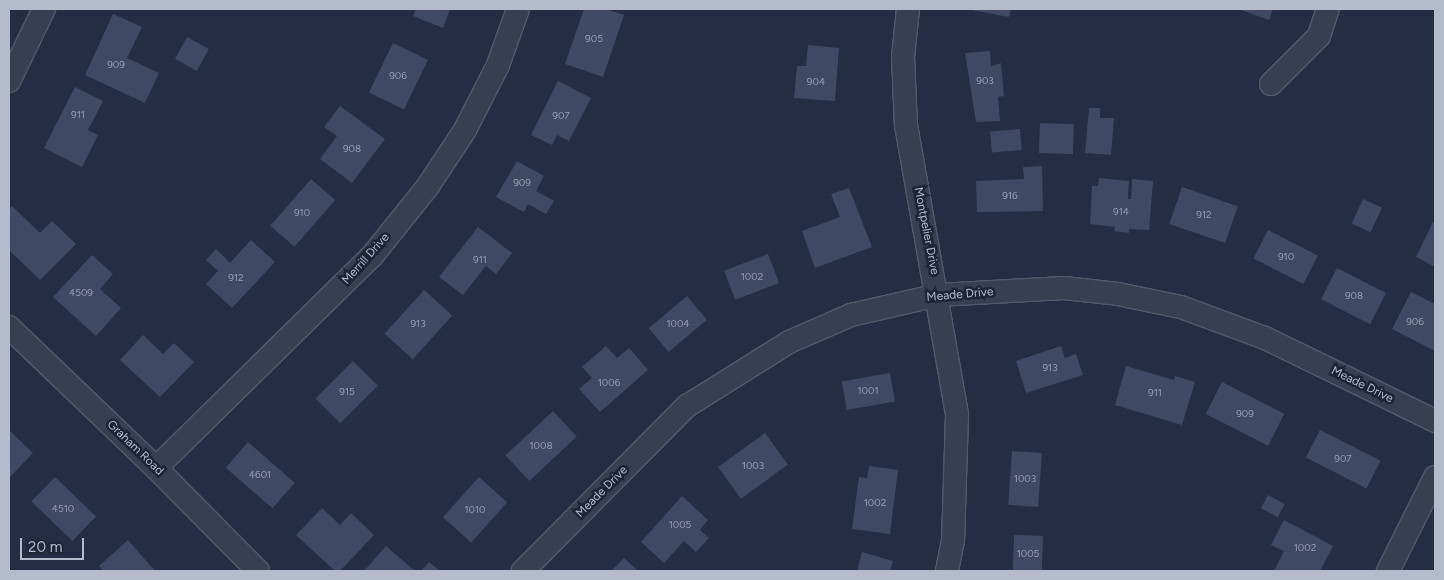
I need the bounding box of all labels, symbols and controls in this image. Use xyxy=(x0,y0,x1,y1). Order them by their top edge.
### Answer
house number: 905 xyxy=(585,33,603,45)
house number: 909 xyxy=(107,59,125,71)
house number: 906 xyxy=(389,70,407,82)
house number: 903 xyxy=(976,75,994,87)
house number: 904 xyxy=(807,76,825,88)
house number: 911 xyxy=(71,109,85,121)
house number: 907 xyxy=(552,110,570,122)
house number: 908 xyxy=(343,143,361,155)
house number: 909 xyxy=(513,177,531,189)
street label: Montpelier Drive xyxy=(910,186,942,276)
house number: 916 xyxy=(1002,190,1018,202)
house number: 914 xyxy=(1113,206,1129,218)
house number: 910 xyxy=(294,207,310,219)
house number: 912 xyxy=(1196,209,1212,221)
street label: Merrill Drive xyxy=(339,231,393,287)
house number: 910 xyxy=(1278,251,1294,263)
house number: 911 xyxy=(473,254,487,266)
house number: 1002 xyxy=(741,271,763,283)
house number: 912 xyxy=(228,272,244,284)
street label: Meade Drive xyxy=(926,285,994,305)
house number: 4509 xyxy=(69,287,93,299)
house number: 908 xyxy=(1345,290,1363,302)
house number: 906 xyxy=(1406,316,1424,328)
house number: 913 xyxy=(410,318,426,330)
house number: 1004 xyxy=(666,318,690,330)
house number: 913 xyxy=(1042,362,1058,374)
street label: Meade Drive xyxy=(1329,364,1395,406)
house number: 1006 xyxy=(598,377,620,389)
house number: 1001 xyxy=(857,385,879,397)
house number: 915 xyxy=(339,386,355,398)
house number: 911 xyxy=(1148,387,1162,399)
house number: 909 xyxy=(1236,408,1254,420)
street label: Graham Road xyxy=(104,417,166,479)
house number: 1008 xyxy=(529,440,553,452)
house number: 907 xyxy=(1334,453,1352,465)
house number: 1003 xyxy=(742,460,764,472)
street label: Meade Drive xyxy=(573,463,631,521)
house number: 4601 xyxy=(249,469,271,481)
house number: 1003 xyxy=(1014,473,1036,485)
house number: 1002 xyxy=(864,497,886,509)
house number: 4510 xyxy=(52,503,74,515)
house number: 1010 xyxy=(464,504,486,516)
house number: 1005 xyxy=(669,519,691,531)
scale bar xyxy=(22,528,86,560)
text: 20 m xyxy=(28,538,62,556)
house number: 1002 xyxy=(1294,542,1316,554)
house number: 1005 xyxy=(1017,548,1039,560)

